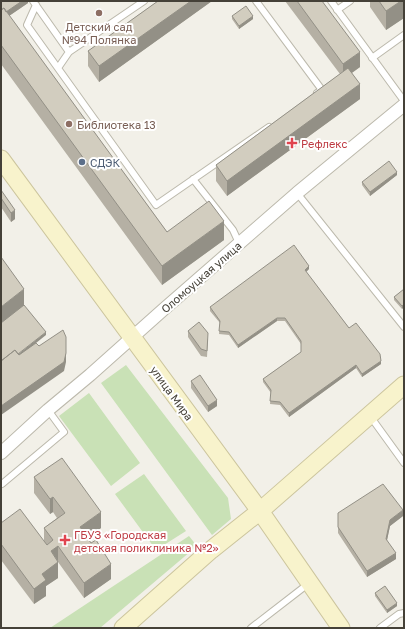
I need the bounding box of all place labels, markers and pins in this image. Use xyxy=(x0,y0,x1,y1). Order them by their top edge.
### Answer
marker: Детский сад №94 Полянка xyxy=(94,8,104,18)
place label: Детский сад №94 Полянка xyxy=(62,20,136,46)
place label: Библиотека 13 xyxy=(77,118,156,131)
marker: Библиотека 13 xyxy=(64,119,74,129)
marker: Рефлекс xyxy=(286,137,298,149)
place label: Рефлекс xyxy=(301,137,347,150)
place label: СДЭК xyxy=(90,156,121,169)
marker: СДЭК xyxy=(77,157,87,167)
place label: ГБУЗ «Городская детская поликлиника №2» xyxy=(74,528,219,554)
marker: ГБУЗ «Городская детская поликлиника №2» xyxy=(59,534,71,546)

